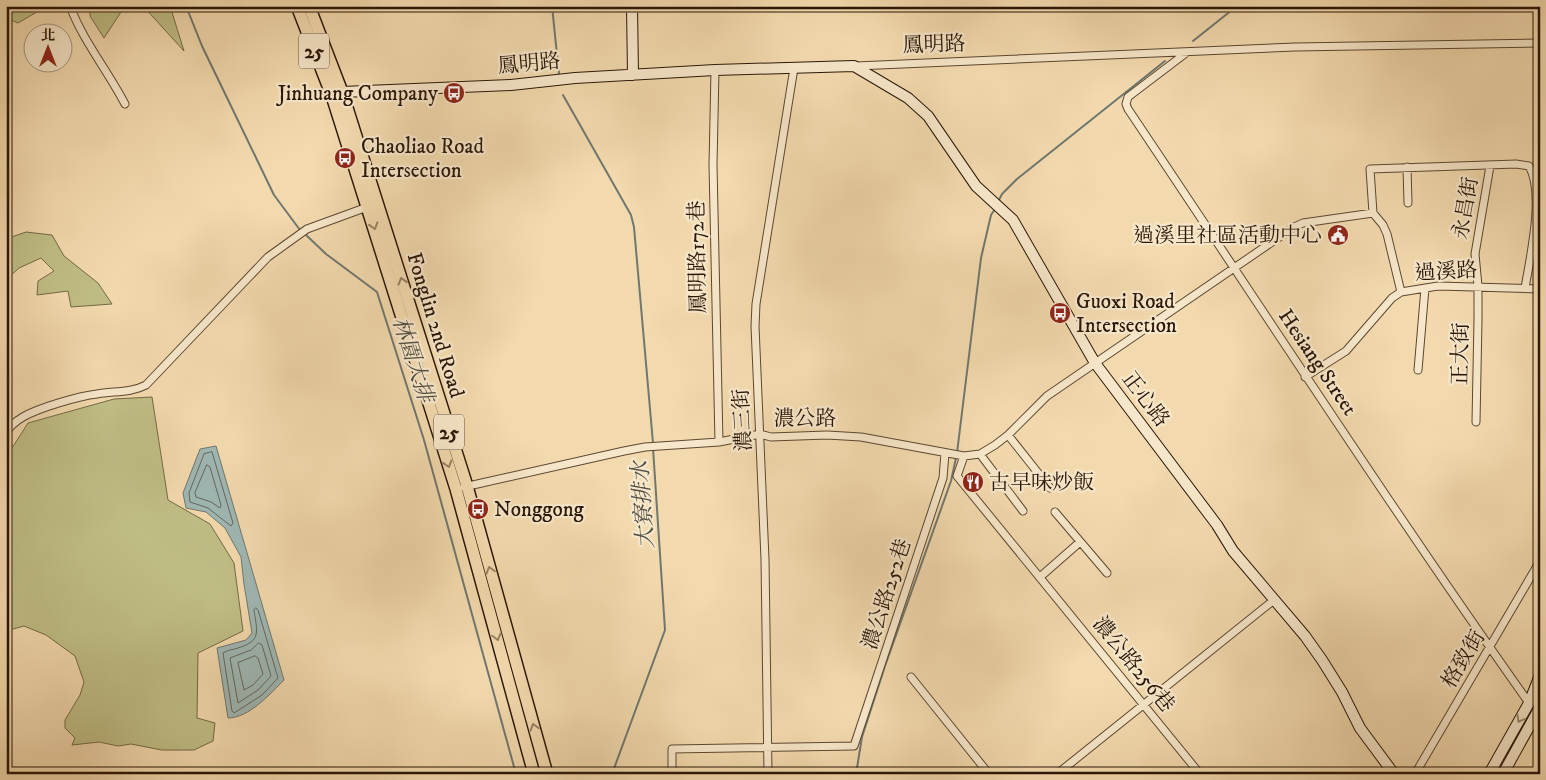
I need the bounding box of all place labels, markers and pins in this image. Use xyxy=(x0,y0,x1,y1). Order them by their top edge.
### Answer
place label: Jinhuang Company xyxy=(276,81,439,107)
bus stop icon: Jinhuang Company xyxy=(442,81,466,105)
place label: Chaoliao Road Intersection xyxy=(361,134,484,184)
bus stop icon: Chaoliao Road Intersection xyxy=(333,146,357,170)
place label: 過溪里社區活動中心 xyxy=(1133,223,1322,249)
public building icon: 過溪里社區活動中心 xyxy=(1326,223,1350,247)
place label: Guoxi Road Intersection xyxy=(1076,289,1177,339)
bus stop icon: Guoxi Road Intersection xyxy=(1048,301,1072,325)
restaurant icon: 古早味炒飯 xyxy=(961,470,985,494)
place label: 古早味炒飯 xyxy=(989,470,1094,496)
bus stop icon: Nonggong xyxy=(466,497,490,521)
place label: Nonggong xyxy=(494,497,585,523)

